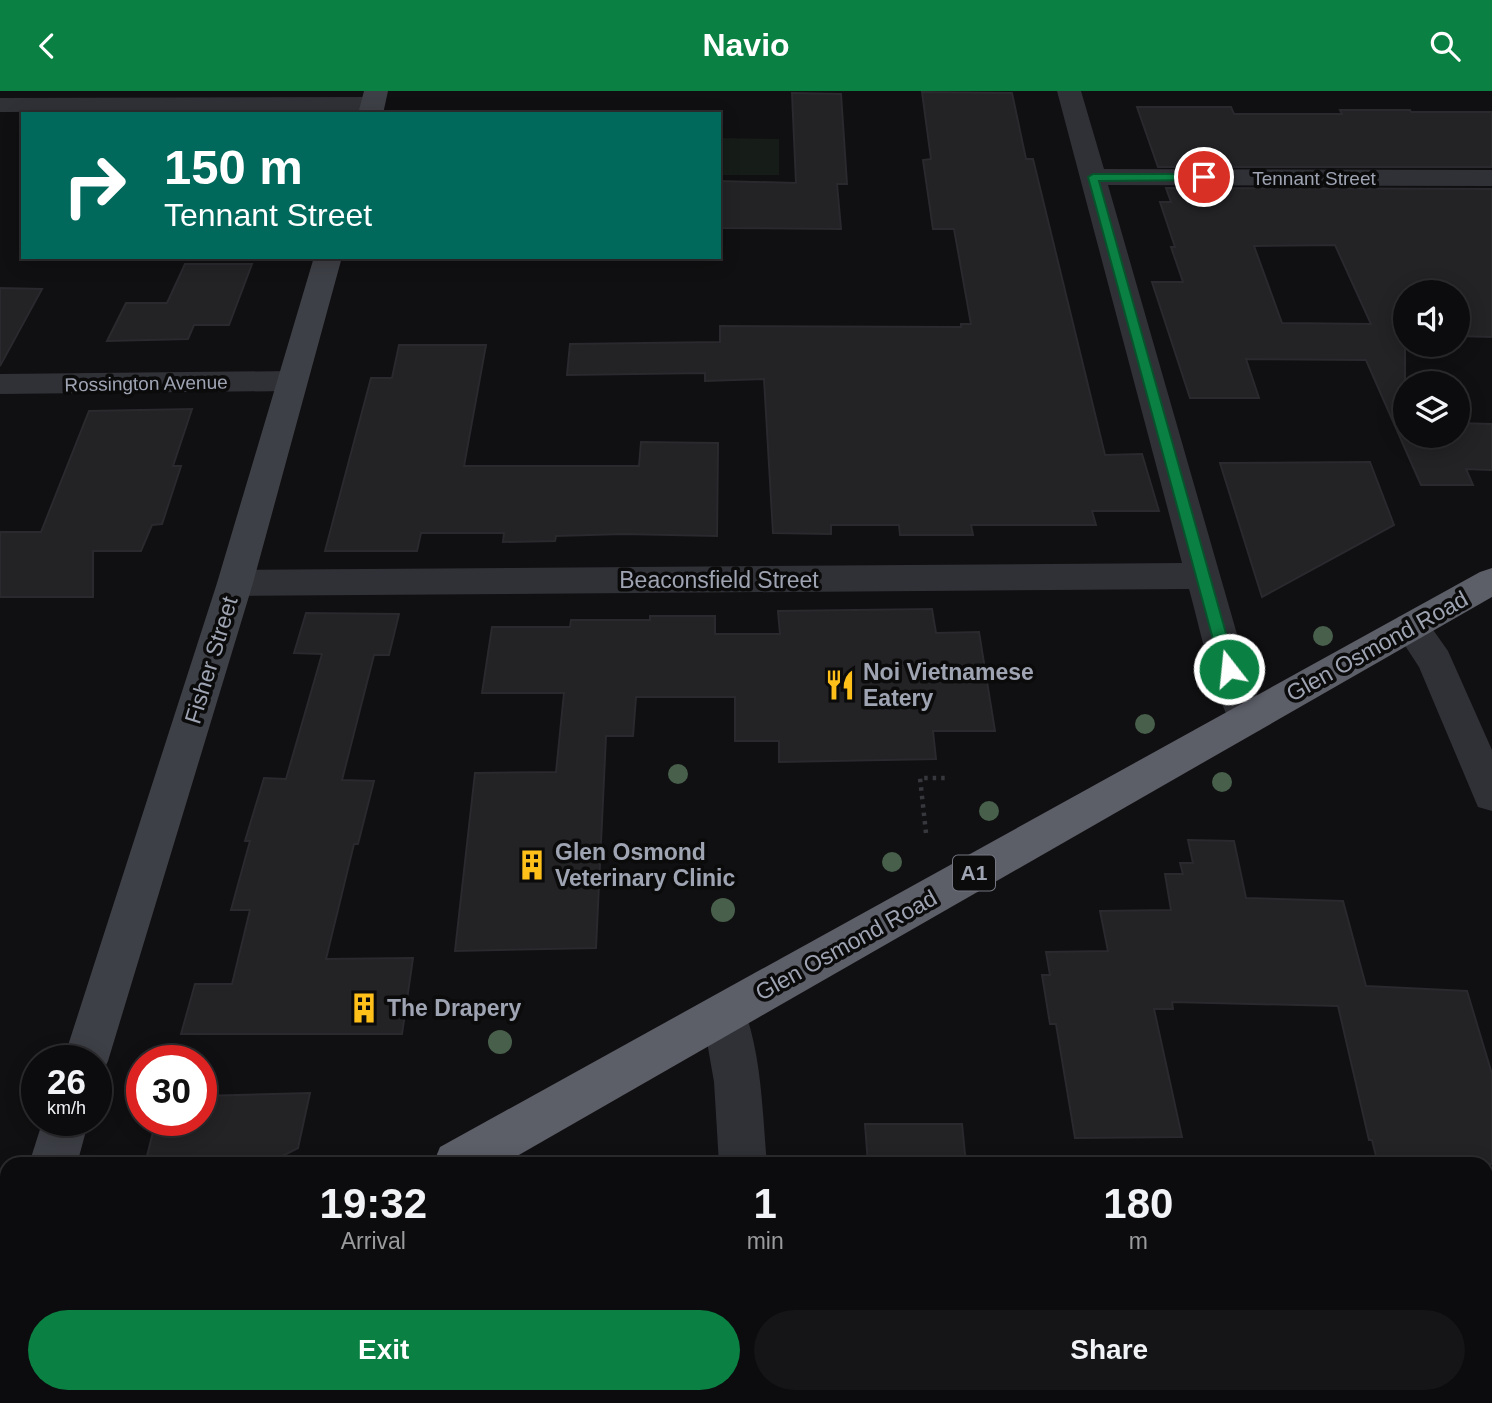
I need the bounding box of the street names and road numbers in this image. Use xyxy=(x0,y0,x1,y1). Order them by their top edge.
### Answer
street label: Tennant Street xyxy=(1252,168,1377,189)
street label: Rossington Avenue xyxy=(64,372,228,395)
street label: Beaconsfield Street xyxy=(619,567,819,593)
street label: Glen Osmond Road xyxy=(1282,585,1472,707)
street label: Fisher Street xyxy=(179,593,243,727)
road number: A1 xyxy=(953,855,995,891)
street label: Glen Osmond Road xyxy=(751,884,941,1006)

